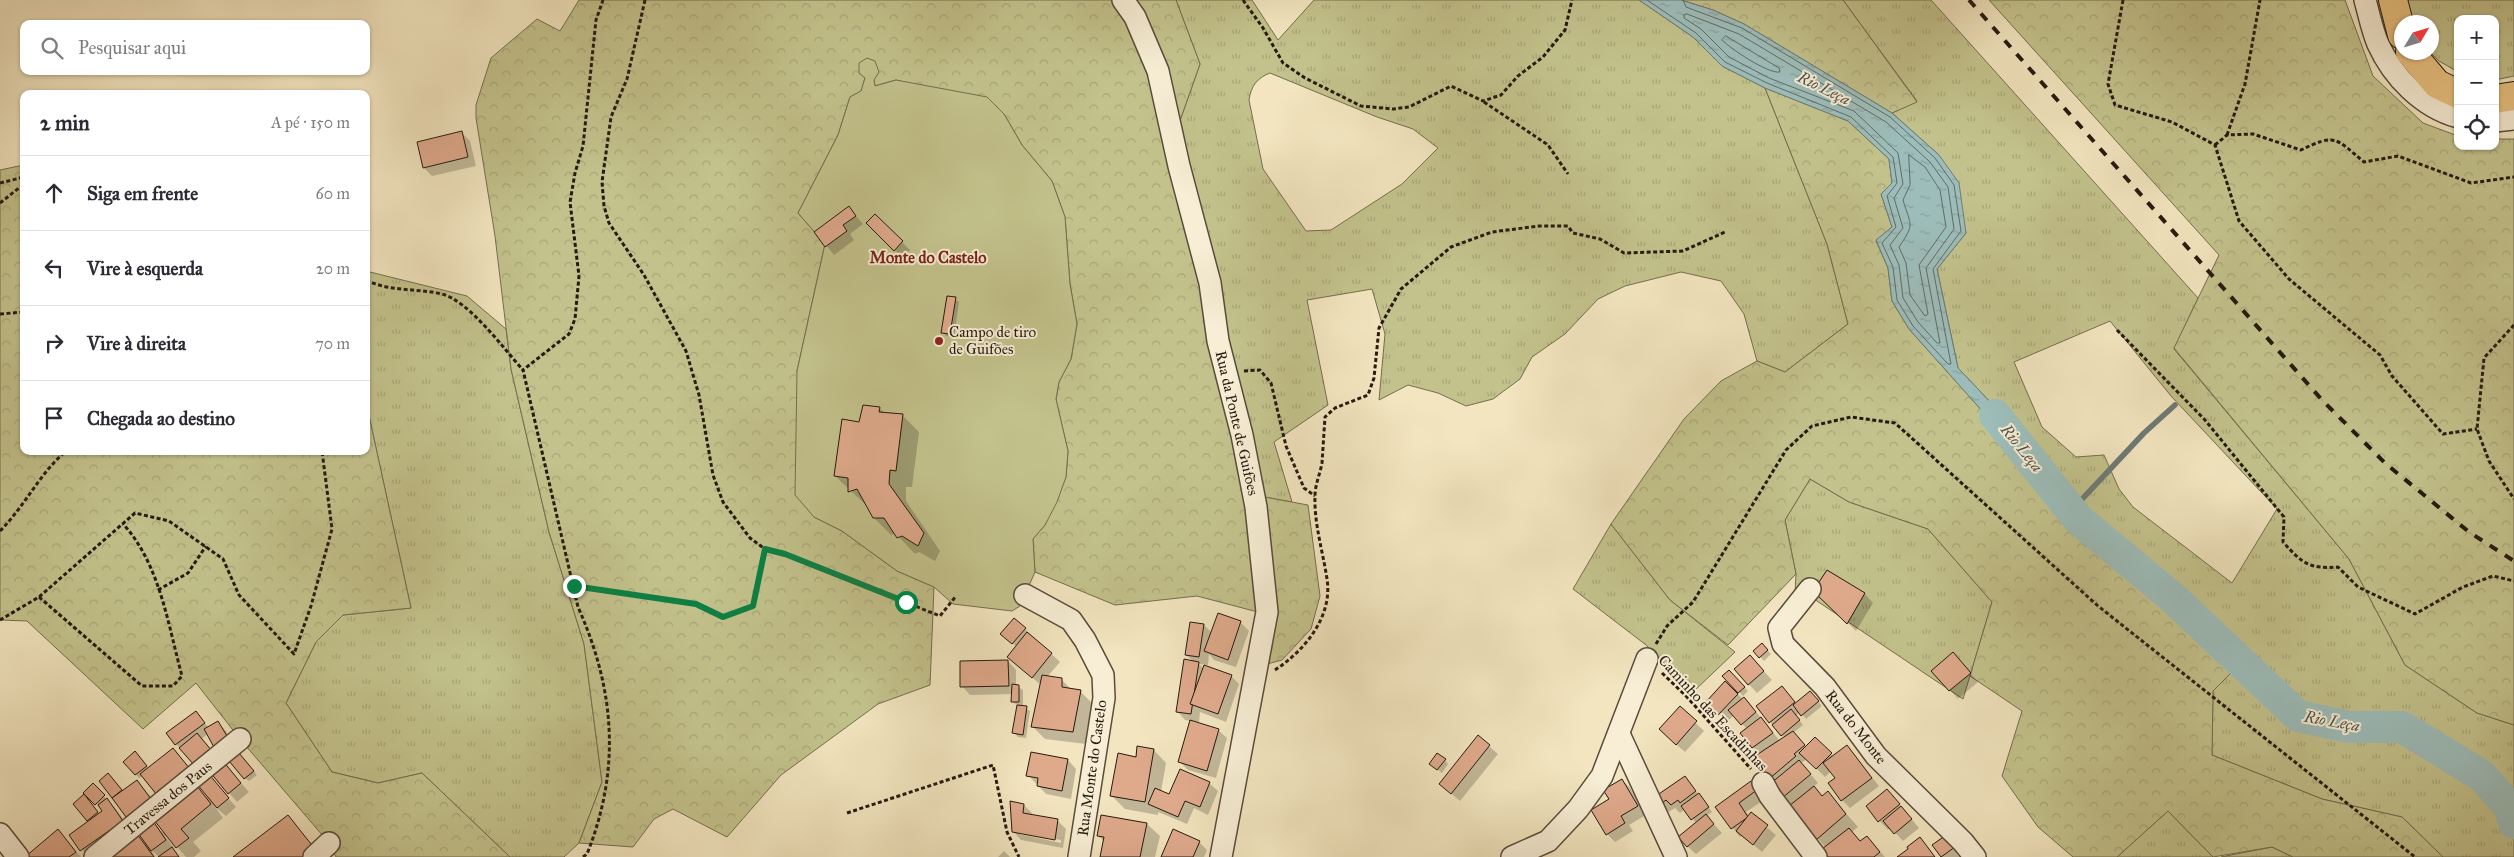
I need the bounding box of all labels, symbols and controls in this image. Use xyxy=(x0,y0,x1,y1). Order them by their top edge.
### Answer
north arrow xyxy=(2394,15,2439,60)
map controls xyxy=(2454,15,2499,150)
button: + xyxy=(2454,15,2499,60)
search box xyxy=(20,20,370,75)
icon: search xyxy=(38,34,66,62)
text: Pesquisar aqui xyxy=(78,36,186,59)
button: − xyxy=(2454,60,2499,105)
water label: Rio Leça xyxy=(1794,67,1854,109)
button: locate xyxy=(2454,105,2499,150)
text: 2 min xyxy=(40,110,90,136)
text: A pé · 150 m xyxy=(271,113,350,132)
icon: ahead xyxy=(40,179,68,207)
text: Siga em frente xyxy=(87,182,198,205)
text: 60 m xyxy=(316,184,350,203)
district label: Monte do Castelo xyxy=(870,248,986,267)
icon: left xyxy=(40,254,68,282)
text: Vire à esquerda xyxy=(87,257,203,280)
text: 20 m xyxy=(316,259,350,278)
place label: Campo de tiro de Guifões xyxy=(949,323,1037,358)
icon: right xyxy=(40,329,68,357)
text: Vire à direita xyxy=(87,332,186,355)
text: 70 m xyxy=(315,334,350,353)
marker: Campo de tiro de Guifões xyxy=(933,335,945,347)
street label: Rua da Ponte de Guifões xyxy=(1212,349,1262,497)
icon: arrive xyxy=(40,404,68,432)
text: Chegada ao destino xyxy=(87,407,235,430)
water label: Rio Leça xyxy=(1996,419,2047,476)
route end xyxy=(563,575,586,598)
route start xyxy=(895,591,918,614)
street label: Caminho das Escadinhas xyxy=(1655,651,1771,775)
street label: Rua do Monte xyxy=(1822,686,1890,768)
street label: Rua Monte do Castelo xyxy=(1074,698,1111,837)
water label: Rio Leça xyxy=(2302,707,2362,735)
street label: Travessa dos Paus xyxy=(121,757,215,839)

